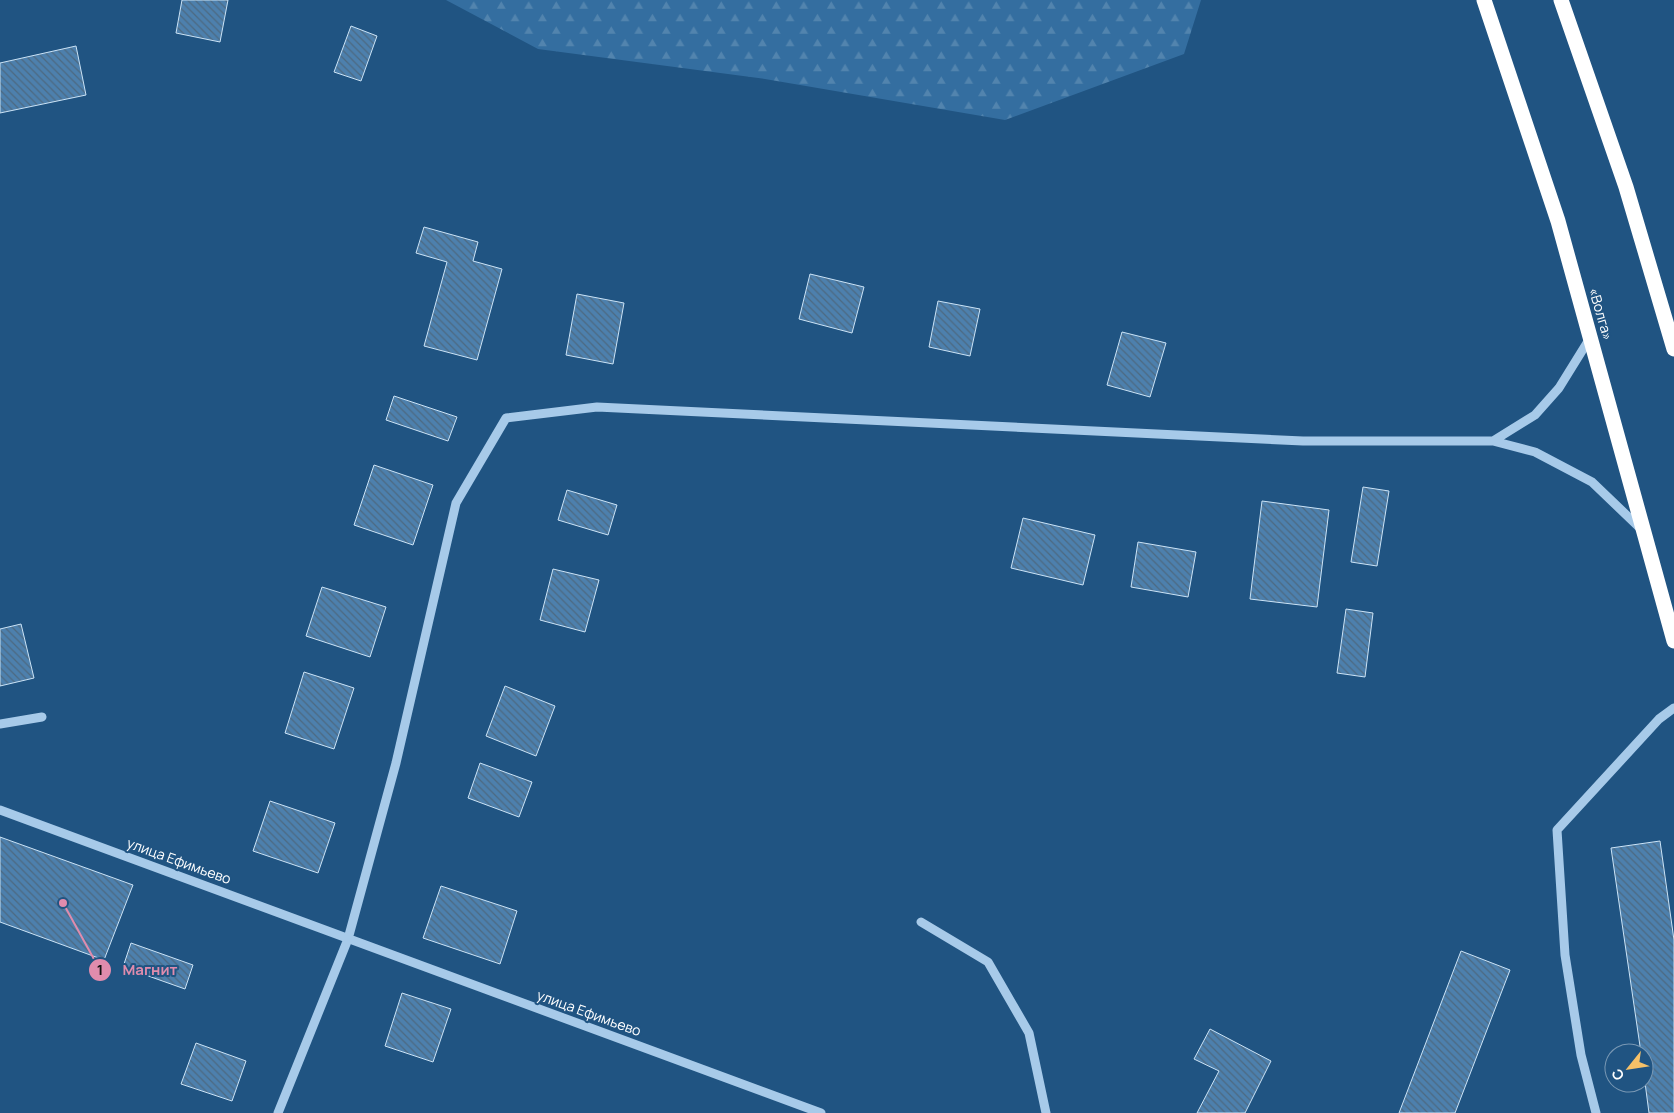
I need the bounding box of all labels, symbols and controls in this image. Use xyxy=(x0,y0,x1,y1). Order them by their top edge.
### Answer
street label: «Волга» xyxy=(1585,285,1618,342)
street label: улица Ефимьево xyxy=(124,833,234,888)
callout: Магнит xyxy=(87,955,188,985)
text: 1 xyxy=(97,959,103,980)
text: Магнит xyxy=(122,959,178,980)
street label: улица Ефимьево xyxy=(534,985,644,1040)
north arrow xyxy=(1604,1043,1654,1093)
text: С xyxy=(1606,1066,1628,1084)

